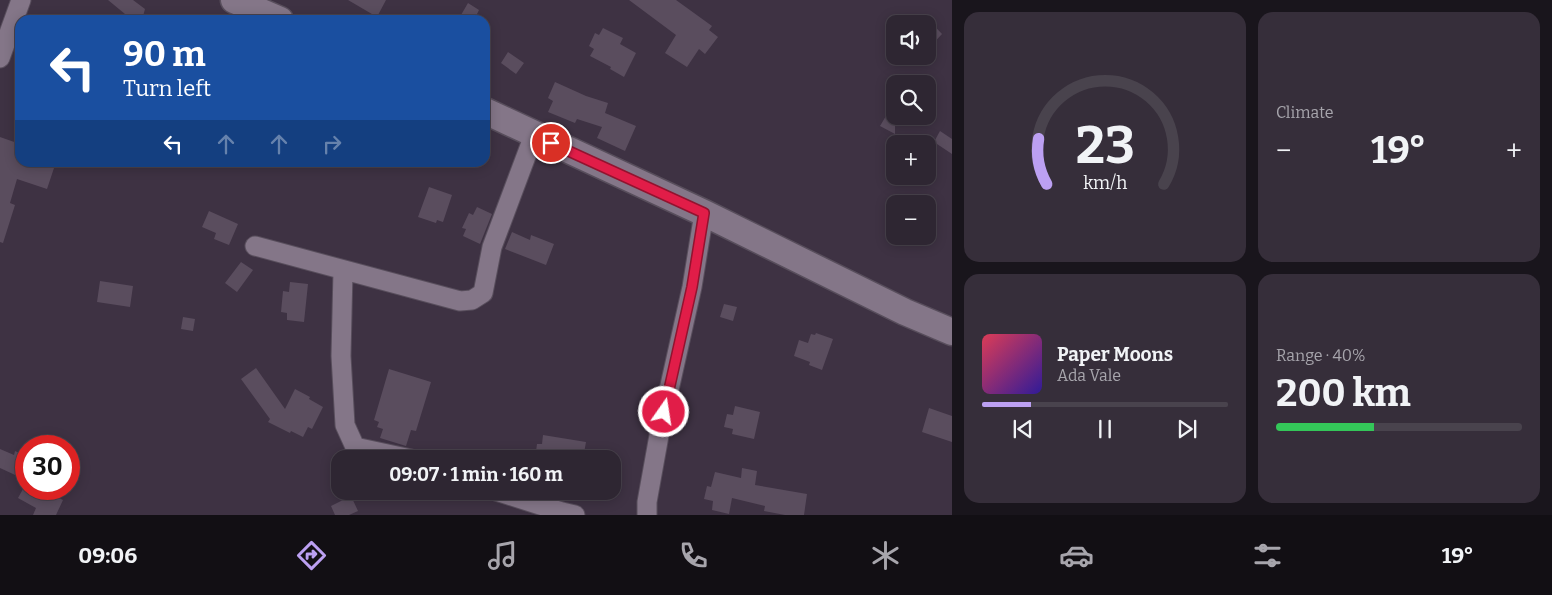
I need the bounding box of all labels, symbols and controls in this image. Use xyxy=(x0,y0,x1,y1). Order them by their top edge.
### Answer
map controls xyxy=(886,15,936,245)
button: sound xyxy=(886,15,936,65)
text: 90 m xyxy=(123,33,206,75)
icon: left xyxy=(40,35,105,100)
text: Turn left xyxy=(123,75,211,102)
button: search xyxy=(886,75,936,125)
text: Climate xyxy=(1276,103,1334,122)
text: 23 xyxy=(1075,114,1135,177)
pin xyxy=(530,122,572,164)
text: 19° xyxy=(1371,127,1426,173)
icon: arrive xyxy=(537,129,565,157)
icon: left xyxy=(159,130,187,158)
icon: ahead xyxy=(212,130,240,158)
icon: ahead xyxy=(265,130,293,158)
icon: right xyxy=(318,130,346,158)
text: − xyxy=(1276,134,1291,167)
text: + xyxy=(1506,134,1522,167)
button: + xyxy=(886,135,936,185)
text: km/h xyxy=(1083,172,1127,194)
button: − xyxy=(886,195,936,245)
text: Paper Moons xyxy=(1057,343,1173,366)
text: Range · 40% xyxy=(1276,346,1366,365)
text: Ada Vale xyxy=(1057,366,1121,385)
text: 200 km xyxy=(1276,370,1411,416)
position arrow xyxy=(637,385,689,437)
icon: previous xyxy=(1009,415,1037,443)
icon: pause xyxy=(1091,415,1119,443)
icon: next xyxy=(1173,415,1201,443)
speed limit sign: 30 xyxy=(15,435,80,500)
text: 09:07 · 1 min · 160 m xyxy=(389,463,563,486)
icon: directions xyxy=(294,538,329,573)
icon: music xyxy=(485,538,520,573)
icon: phone xyxy=(676,538,711,573)
icon: climate xyxy=(868,538,903,573)
icon: car xyxy=(1059,538,1094,573)
icon: filters xyxy=(1250,538,1285,573)
text: 09:06 xyxy=(78,542,137,569)
text: 19° xyxy=(1442,542,1474,569)

